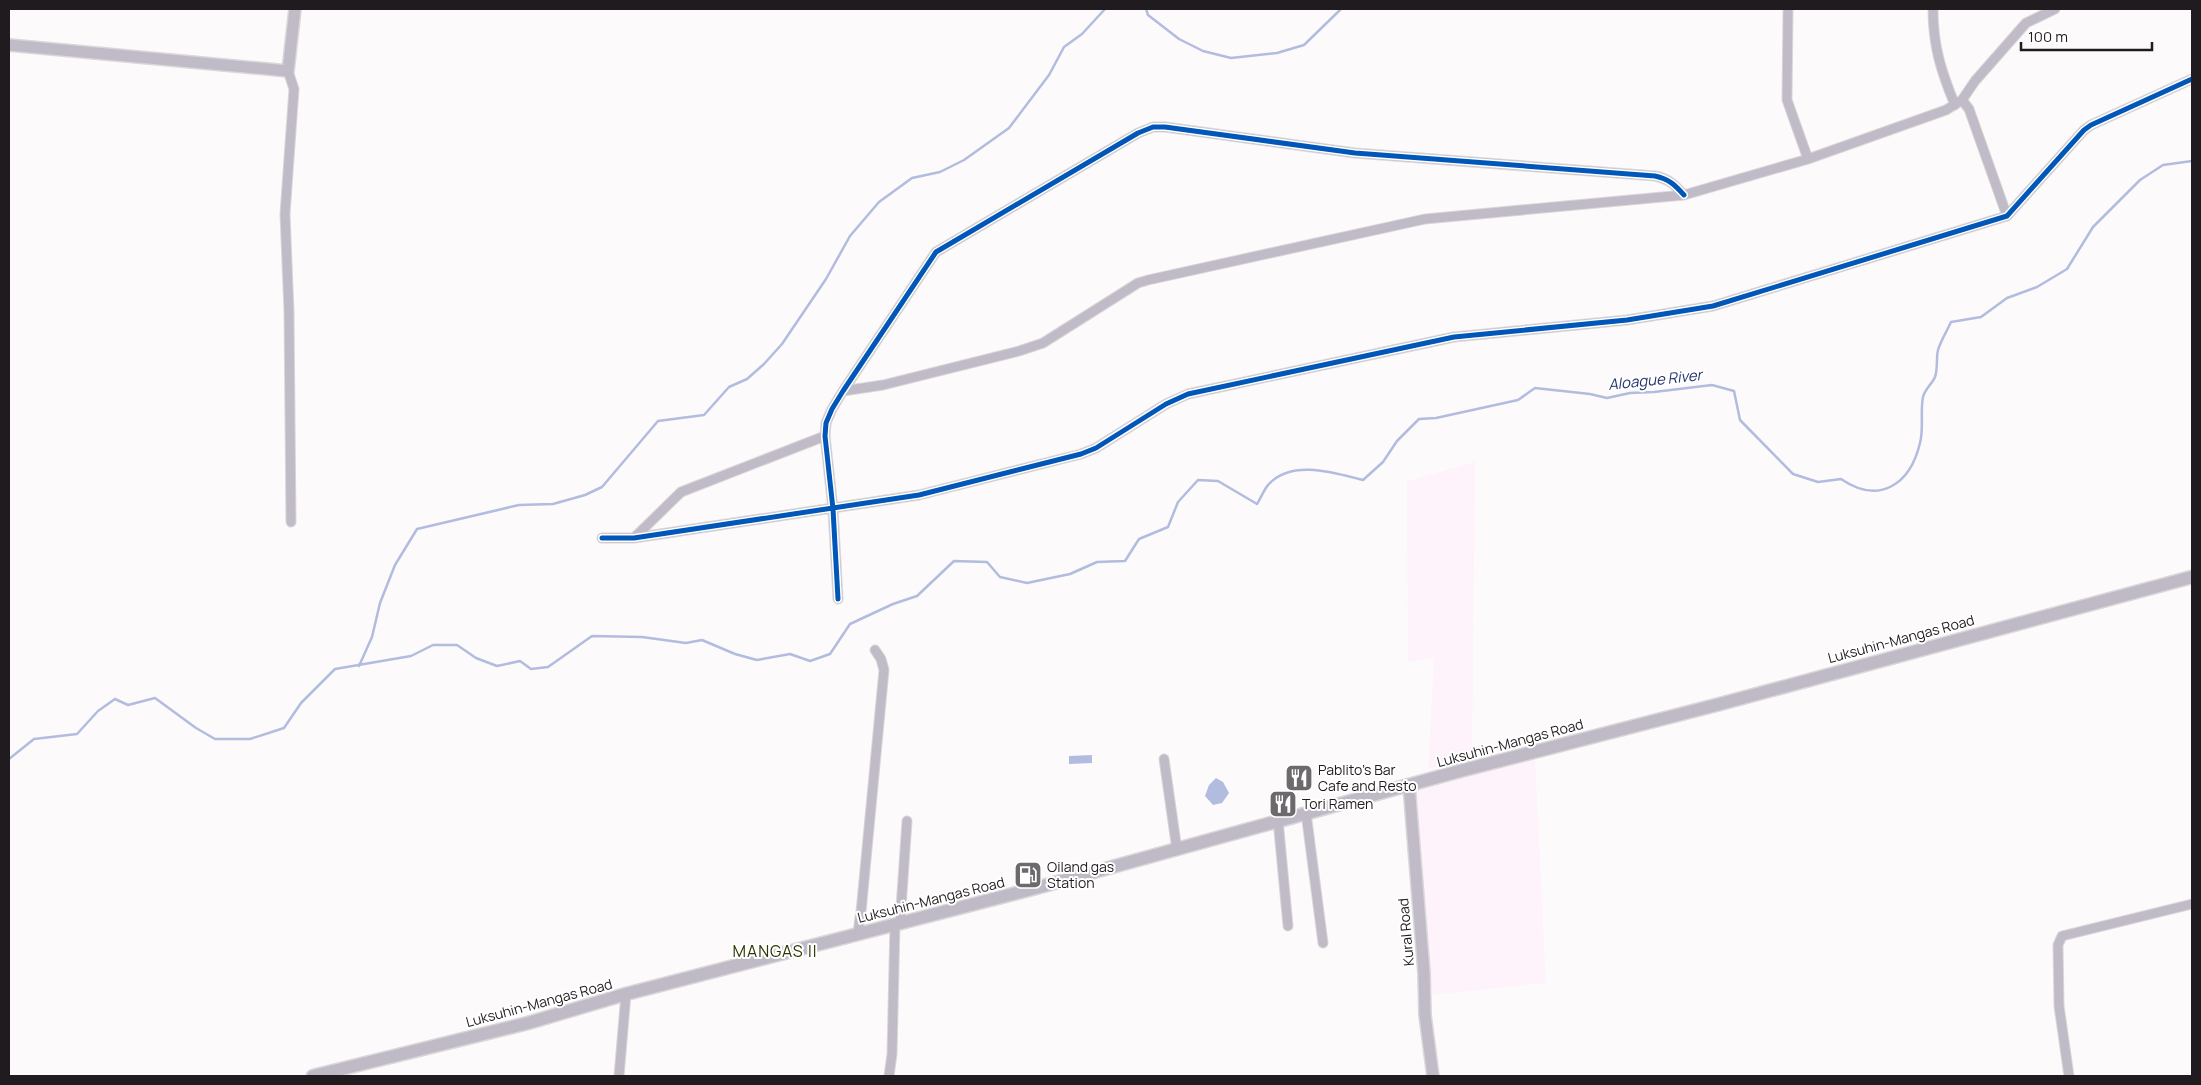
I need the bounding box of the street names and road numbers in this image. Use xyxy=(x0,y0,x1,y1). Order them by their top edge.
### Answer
street label: Luksuhin-Mangas Road xyxy=(1825,610,1976,667)
street label: Luksuhin-Mangas Road xyxy=(1434,714,1585,771)
street label: Luksuhin-Mangas Road xyxy=(855,872,1006,927)
street label: Kural Road xyxy=(1393,897,1418,967)
street label: Luksuhin-Mangas Road xyxy=(463,974,614,1031)

